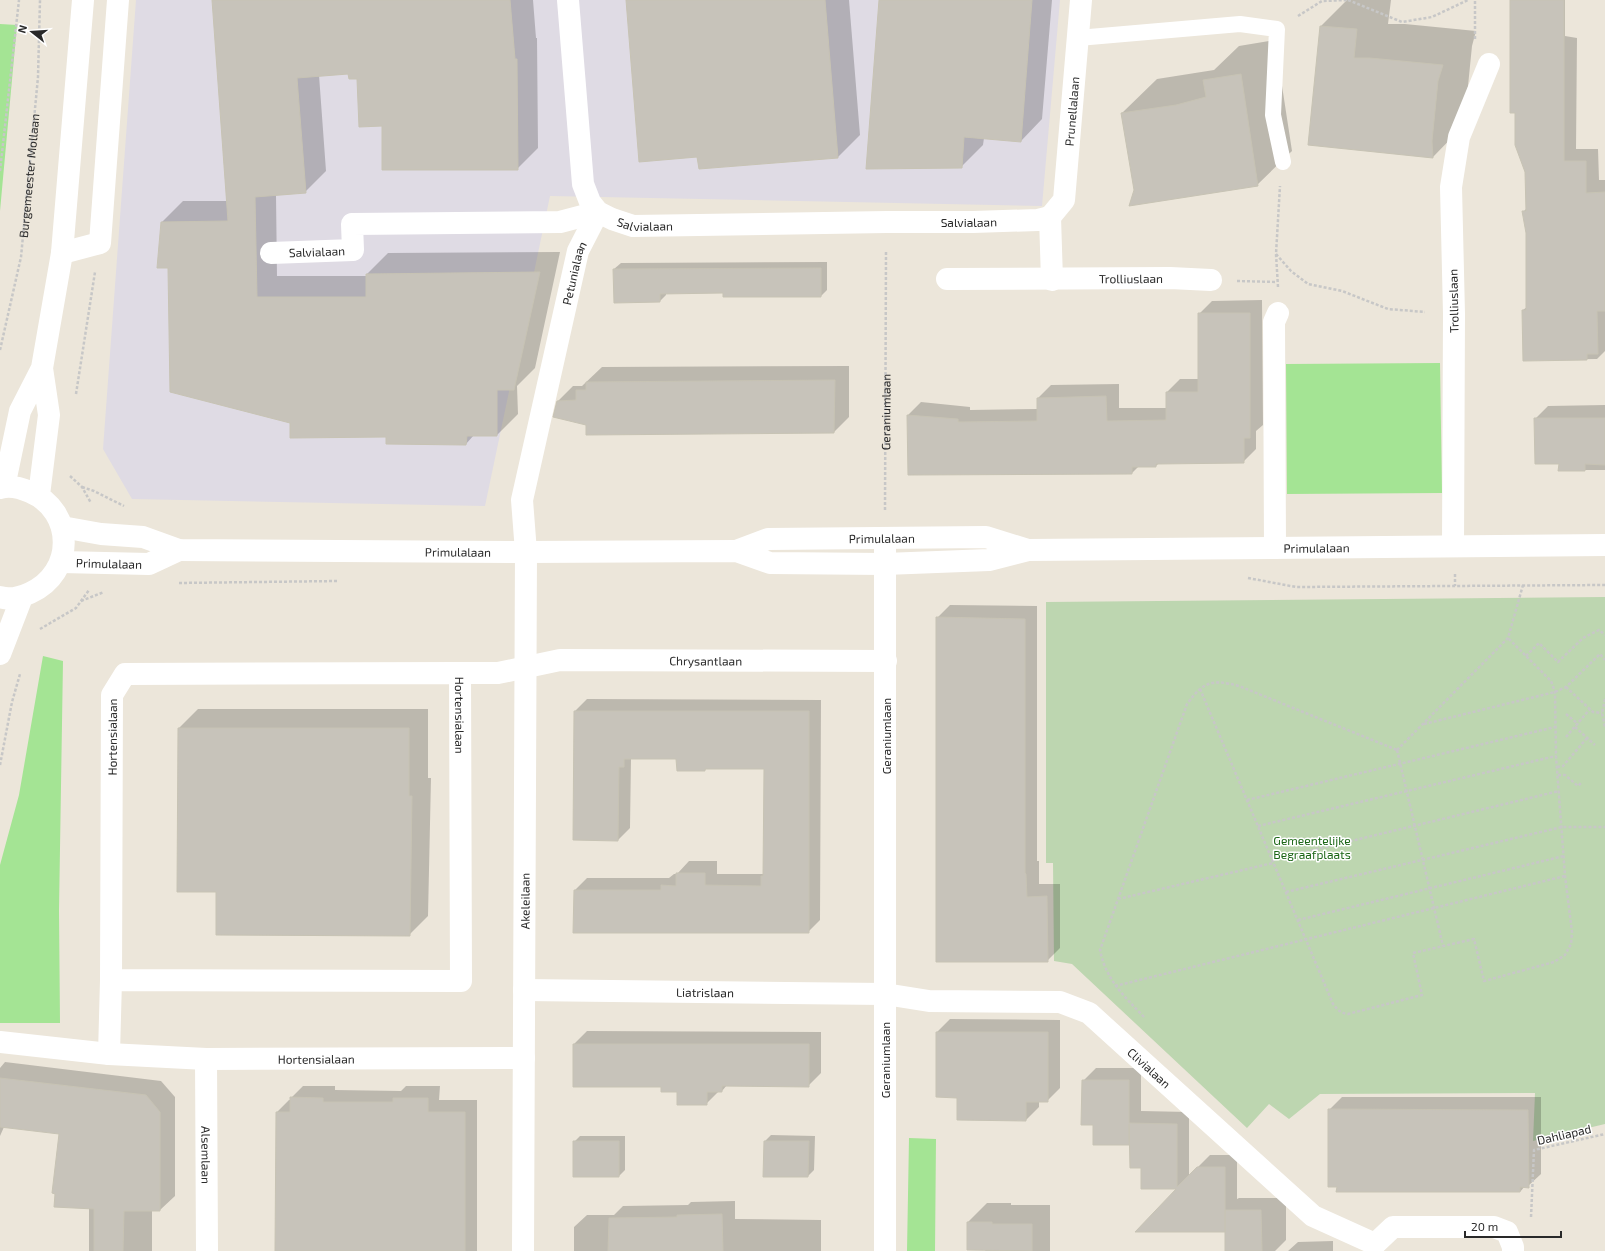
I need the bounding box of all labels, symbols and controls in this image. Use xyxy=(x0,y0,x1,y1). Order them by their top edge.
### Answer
north arrow xyxy=(12,12,52,52)
text: N xyxy=(15,23,29,35)
street label: Prunellalaan xyxy=(1062,76,1081,147)
street label: Burgemeester Mollaan xyxy=(16,113,42,238)
street label: Salvialaan xyxy=(615,214,673,233)
street label: Salvialaan xyxy=(941,214,997,229)
street label: Petunialaan xyxy=(559,239,589,306)
street label: Salvialaan xyxy=(289,243,345,259)
street label: Trolliuslaan xyxy=(1445,269,1461,333)
street label: Trolliuslaan xyxy=(1099,271,1163,285)
street label: Geraniumlaan xyxy=(878,374,893,450)
street label: Primulalaan xyxy=(849,531,915,545)
street label: Primulalaan xyxy=(1283,540,1350,555)
street label: Primulalaan xyxy=(425,544,491,559)
street label: Primulalaan xyxy=(76,555,142,571)
street label: Chrysantlaan xyxy=(669,653,742,668)
street label: Hortensialaan xyxy=(453,677,467,754)
street label: Hortensialaan xyxy=(105,698,119,776)
street label: Geraniumlaan xyxy=(879,698,893,774)
park label: Gemeentelijke Begraafplaats xyxy=(1273,833,1351,861)
street label: Akeleilaan xyxy=(517,873,532,929)
street label: Liatrislaan xyxy=(676,985,734,999)
street label: Geraniumlaan xyxy=(878,1022,892,1098)
street label: Clivialaan xyxy=(1125,1045,1174,1091)
street label: Hortensialaan xyxy=(278,1052,355,1066)
street label: Dahliapad xyxy=(1536,1121,1592,1147)
street label: Alsemlaan xyxy=(199,1126,214,1184)
scale bar xyxy=(1465,1213,1561,1239)
text: 20 m xyxy=(1471,1219,1498,1233)

